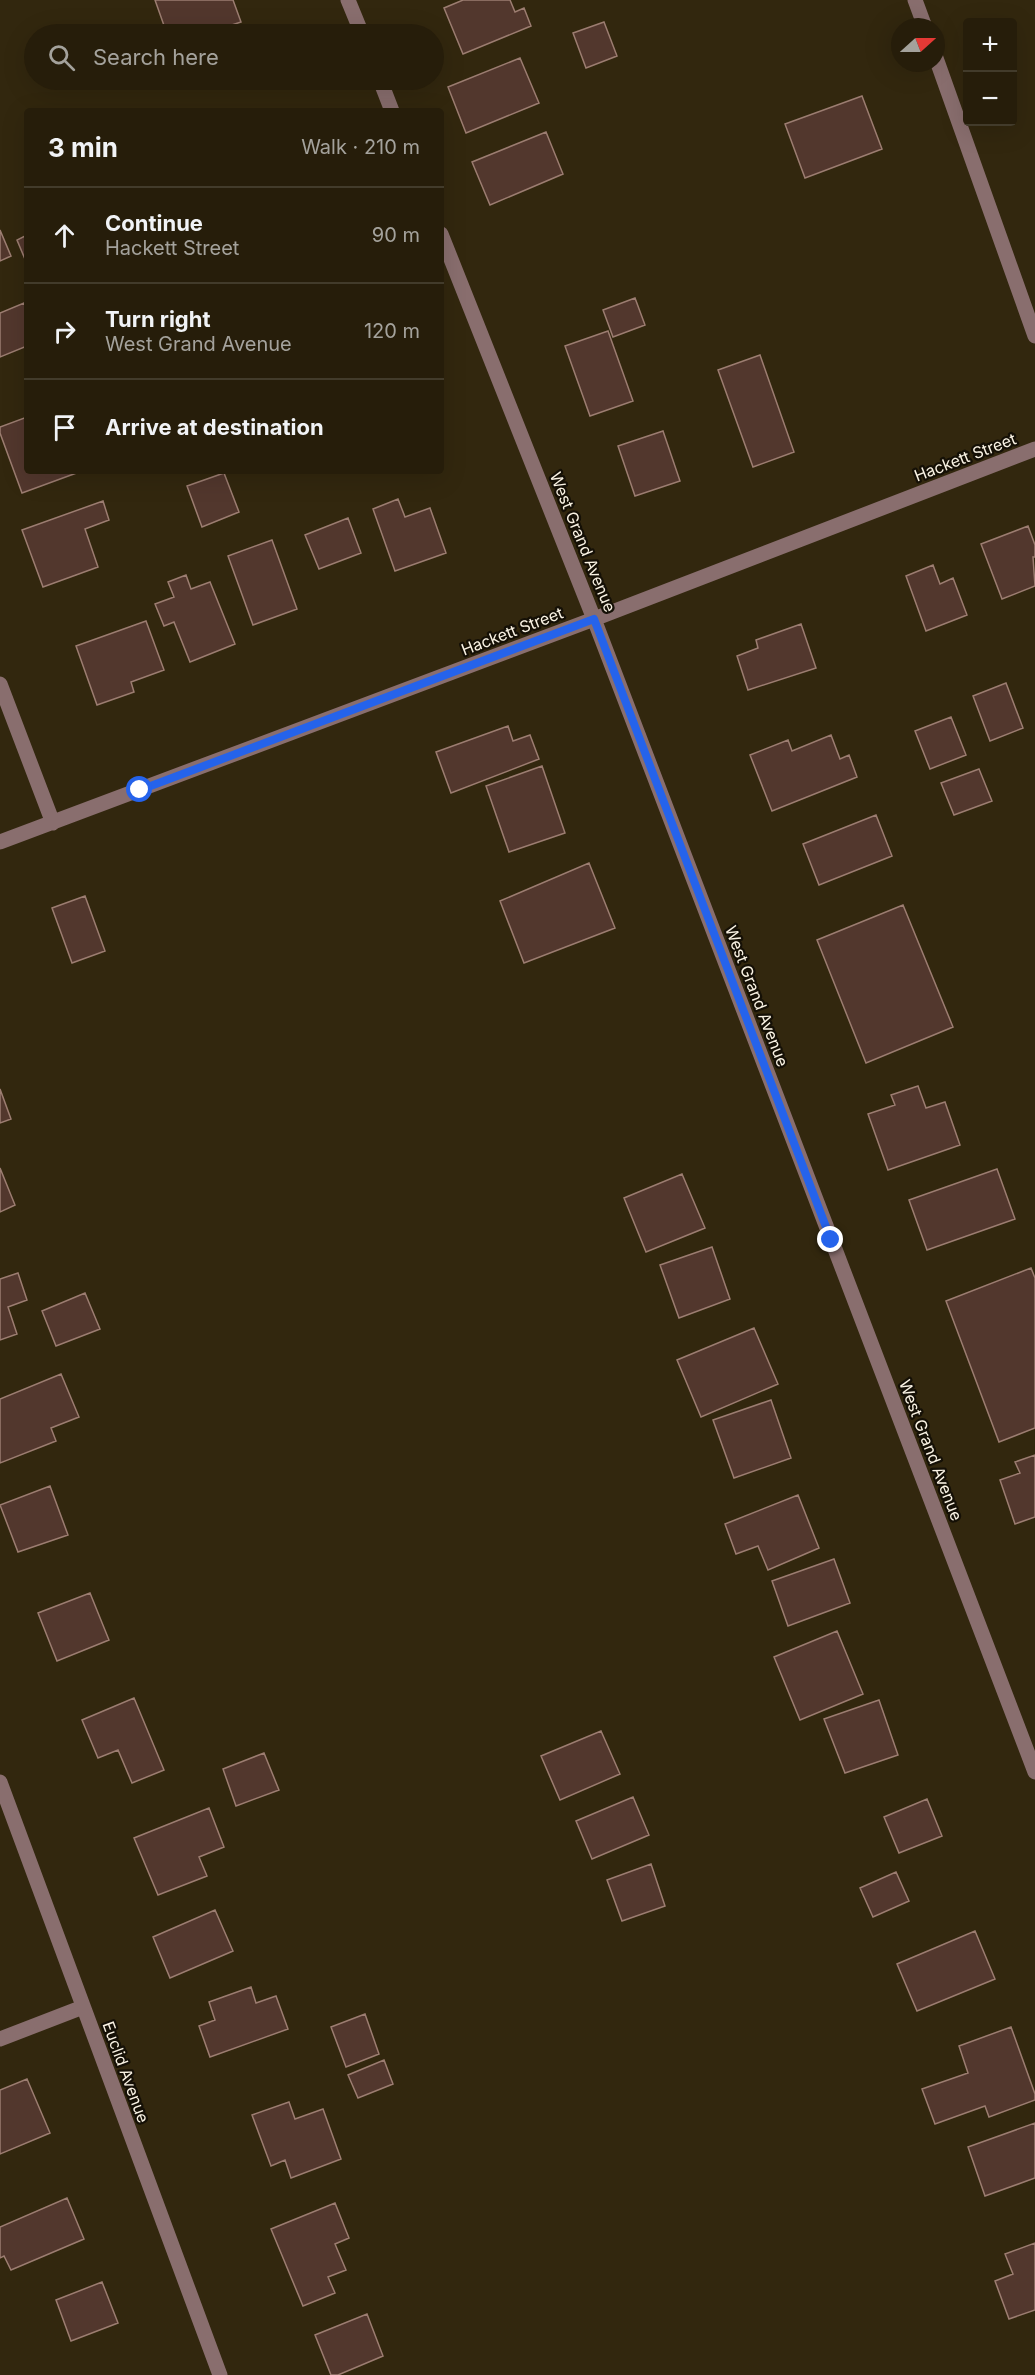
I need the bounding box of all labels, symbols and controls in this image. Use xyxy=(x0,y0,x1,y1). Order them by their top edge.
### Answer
north arrow xyxy=(891,18,945,72)
map controls xyxy=(963,18,1017,126)
button: + xyxy=(963,18,1017,72)
search box xyxy=(24,24,444,90)
icon: search xyxy=(45,41,78,74)
text: Search here xyxy=(93,44,219,70)
button: − xyxy=(963,72,1017,126)
text: 3 min xyxy=(48,132,118,163)
text: Walk · 210 m xyxy=(301,135,420,159)
text: Continue xyxy=(105,210,203,236)
icon: ahead xyxy=(48,219,81,252)
text: 90 m xyxy=(372,223,420,247)
text: Hackett Street xyxy=(105,236,239,260)
text: Turn right xyxy=(105,306,211,332)
icon: right xyxy=(48,315,81,348)
text: 120 m xyxy=(364,319,420,343)
text: West Grand Avenue xyxy=(105,332,292,356)
icon: arrive xyxy=(48,411,81,444)
text: Arrive at destination xyxy=(105,414,324,440)
street label: Hackett Street xyxy=(911,428,1019,486)
street label: West Grand Avenue xyxy=(546,469,620,615)
street label: Hackett Street xyxy=(458,602,566,660)
route start xyxy=(126,776,152,802)
street label: West Grand Avenue xyxy=(721,923,793,1069)
route end xyxy=(817,1226,843,1252)
street label: West Grand Avenue xyxy=(895,1377,967,1523)
street label: Euclid Avenue xyxy=(98,2019,154,2125)

